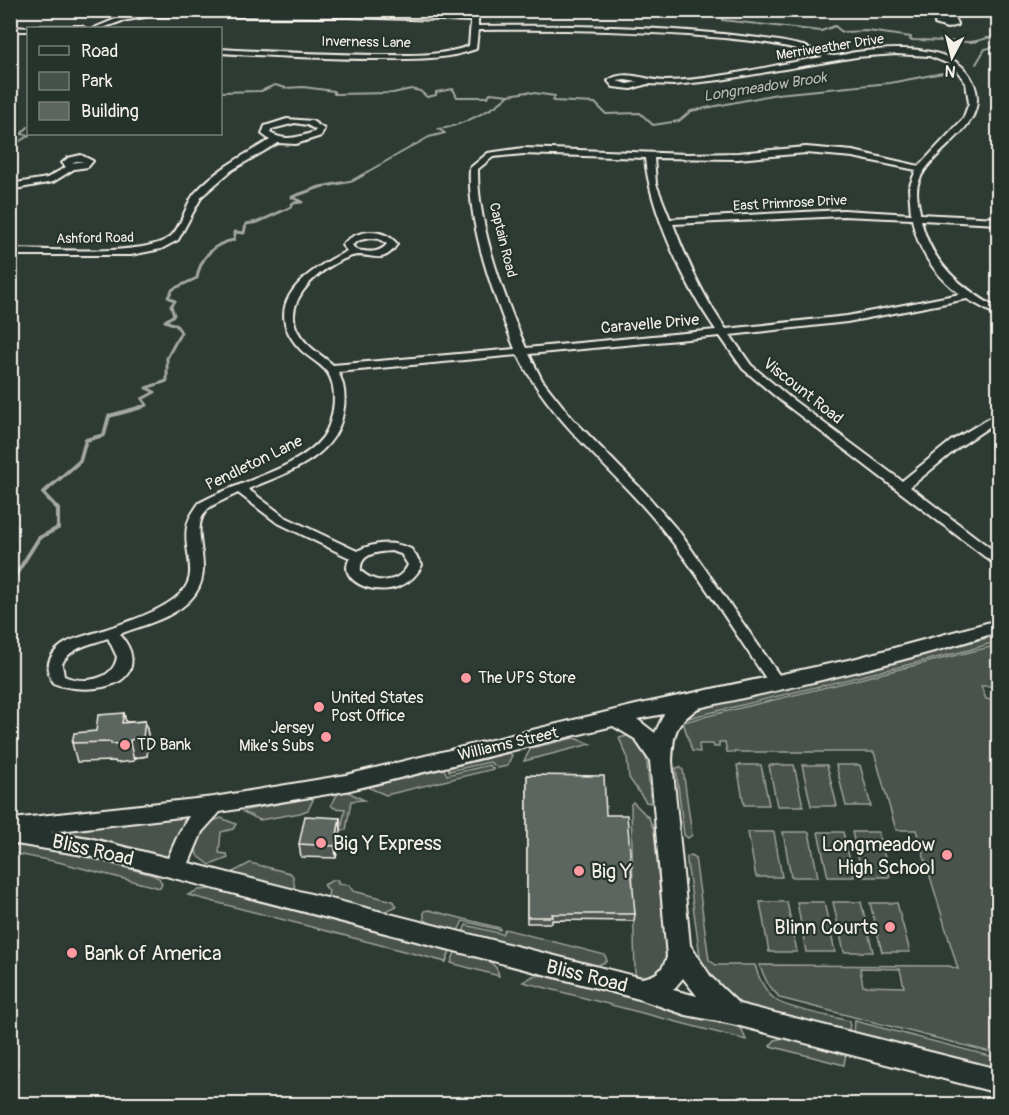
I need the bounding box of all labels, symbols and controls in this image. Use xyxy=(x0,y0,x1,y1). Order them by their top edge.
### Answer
legend xyxy=(27,27,222,135)
north arrow xyxy=(922,27,982,87)
street label: Merriweather Drive xyxy=(775,30,885,64)
street label: Inverness Lane xyxy=(321,33,411,51)
text: Road xyxy=(81,40,118,63)
text: N xyxy=(944,60,957,81)
water label: Longmeadow Brook xyxy=(702,68,830,106)
text: Park xyxy=(81,70,113,93)
text: Building xyxy=(81,100,139,123)
street label: East Primrose Drive xyxy=(733,192,848,214)
street label: Captain Road xyxy=(486,201,521,279)
street label: Ashford Road xyxy=(56,229,134,247)
street label: Caravelle Drive xyxy=(600,310,700,338)
street label: Viscount Road xyxy=(759,353,847,429)
street label: Pendleton Lane xyxy=(202,431,306,495)
place label: The UPS Store xyxy=(478,668,576,688)
marker: The UPS Store xyxy=(459,671,473,685)
place label: United States Post Office xyxy=(331,688,423,726)
marker: United States Post Office xyxy=(312,700,326,714)
place label: Jersey Mike's Subs xyxy=(239,718,314,756)
street label: Williams Street xyxy=(456,723,561,765)
marker: Jersey Mike's Subs xyxy=(319,730,333,744)
place label: TD Bank xyxy=(137,735,191,755)
marker: TD Bank xyxy=(118,738,132,752)
street label: Bliss Road xyxy=(50,828,136,872)
place label: Big Y Express xyxy=(333,831,442,856)
place label: Longmeadow High School xyxy=(821,832,935,880)
marker: Big Y Express xyxy=(314,836,328,850)
marker: Longmeadow High School xyxy=(940,848,954,862)
place label: Big Y xyxy=(591,859,632,884)
marker: Big Y xyxy=(572,864,586,878)
place label: Blinn Courts xyxy=(774,915,878,940)
marker: Blinn Courts xyxy=(883,920,897,934)
place label: Bank of America xyxy=(84,941,222,966)
marker: Bank of America xyxy=(65,946,79,960)
street label: Bliss Road xyxy=(544,954,630,998)

